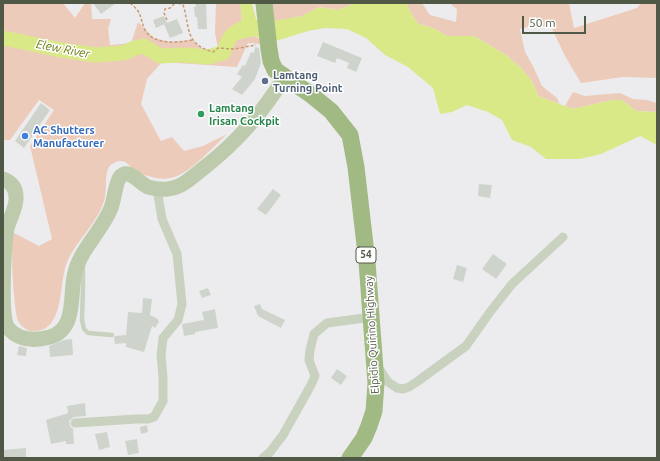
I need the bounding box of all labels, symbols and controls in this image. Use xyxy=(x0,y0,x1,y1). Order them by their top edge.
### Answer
scale bar xyxy=(524,8,588,34)
text: 50 m xyxy=(529,16,556,29)
water label: Elew River xyxy=(35,37,91,61)
place label: Lamtang Turning Point xyxy=(273,68,343,94)
marker: Lamtang Turning Point xyxy=(260,76,270,86)
place label: Lamtang Irisan Cockpit xyxy=(209,101,280,127)
marker: Lamtang Irisan Cockpit xyxy=(196,109,206,119)
place label: AC Shutters Manufacturer xyxy=(33,123,104,149)
marker: AC Shutters Manufacturer xyxy=(20,131,30,141)
road number: 54 xyxy=(356,247,376,263)
street label: Elpidio Quirino Highway xyxy=(362,276,382,394)

